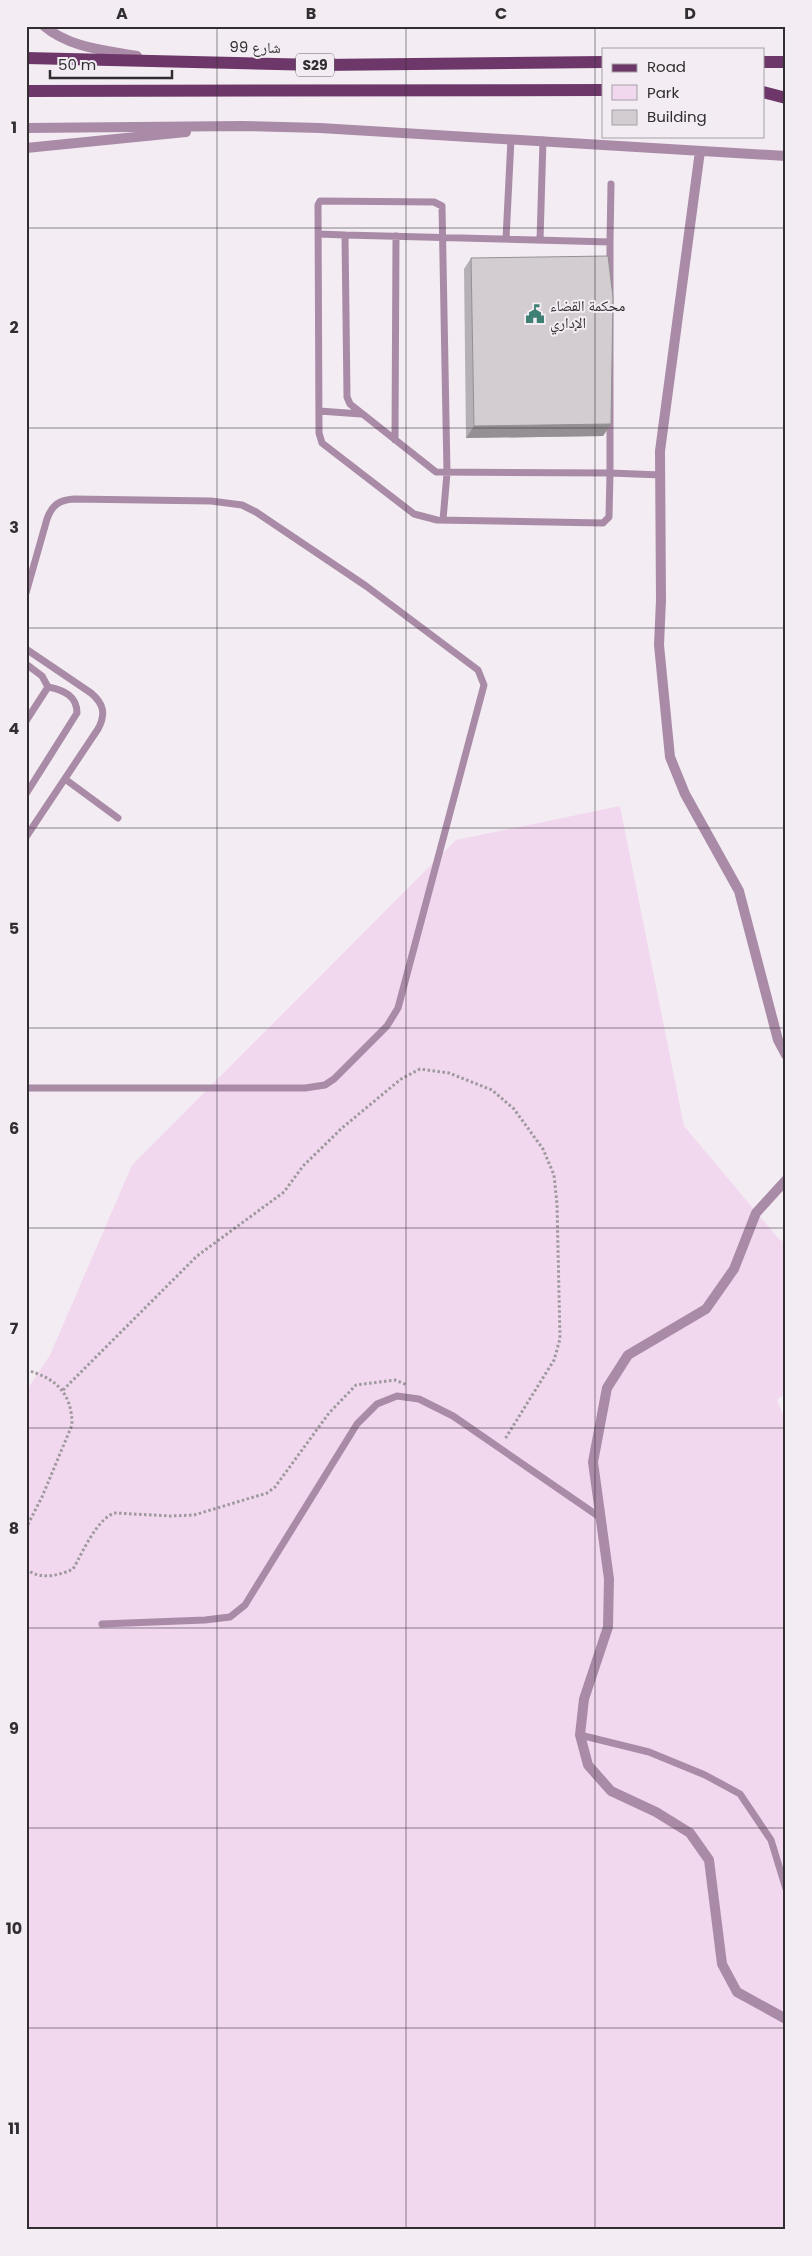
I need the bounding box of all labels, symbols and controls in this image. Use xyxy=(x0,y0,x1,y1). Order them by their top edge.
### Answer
text: A xyxy=(116,2,128,25)
text: B xyxy=(306,2,316,25)
text: C xyxy=(495,2,507,25)
text: D xyxy=(684,2,696,25)
street label: 99 شارع xyxy=(229,36,281,58)
scale bar xyxy=(50,48,172,80)
legend xyxy=(602,48,764,138)
text: 50 m xyxy=(58,54,96,75)
road number: S29 xyxy=(296,54,334,76)
text: Road xyxy=(647,56,686,77)
text: Park xyxy=(647,82,679,103)
text: Building xyxy=(647,106,707,127)
text: 1 xyxy=(11,116,17,139)
place label: محكمة القضاء الإداري xyxy=(550,295,625,334)
public building icon: محكمة القضاء الإداري xyxy=(524,303,546,325)
text: 2 xyxy=(9,316,19,339)
text: 3 xyxy=(9,516,19,539)
text: 4 xyxy=(9,717,20,740)
text: 5 xyxy=(9,917,19,940)
text: 6 xyxy=(9,1117,19,1140)
text: 7 xyxy=(10,1317,19,1340)
text: 8 xyxy=(9,1517,19,1540)
text: 9 xyxy=(9,1717,19,1740)
text: 10 xyxy=(6,1917,22,1940)
text: 11 xyxy=(8,2117,20,2140)

